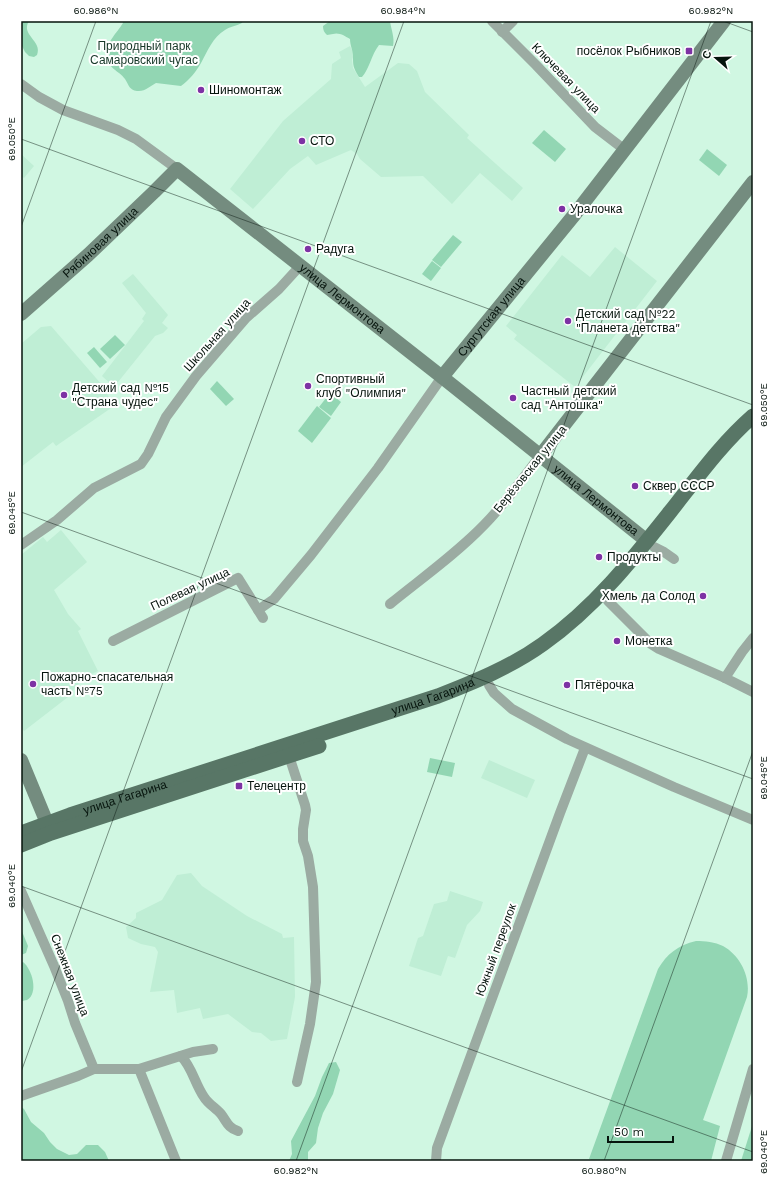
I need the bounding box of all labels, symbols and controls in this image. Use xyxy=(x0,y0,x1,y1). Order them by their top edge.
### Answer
text: 60.986°N xyxy=(73,5,119,16)
text: 60.984°N xyxy=(380,5,426,16)
text: 60.982°N xyxy=(689,5,733,16)
north arrow xyxy=(696,38,736,78)
park label: Природный парк Самаровский чугас xyxy=(90,39,198,67)
street label: Ключевая улица xyxy=(529,40,603,116)
place label: посёлок Рыбников xyxy=(577,44,681,58)
marker: посёлок Рыбников xyxy=(684,46,694,56)
text: С xyxy=(700,49,715,61)
place label: Шиномонтаж xyxy=(209,83,282,97)
marker: Шиномонтаж xyxy=(196,85,206,95)
text: 69.050°E xyxy=(6,117,17,161)
place label: СТО xyxy=(310,134,334,148)
marker: СТО xyxy=(297,136,307,146)
place label: Уралочка xyxy=(570,202,623,216)
street label: Рябиновая улица xyxy=(60,204,141,281)
marker: Уралочка xyxy=(557,204,567,214)
place label: Радуга xyxy=(316,242,354,256)
marker: Радуга xyxy=(303,244,313,254)
street label: улица Лермонтова xyxy=(297,261,388,337)
street label: Сургутская улица xyxy=(455,274,528,359)
street label: Школьная улица xyxy=(181,296,254,374)
place label: Детский сад №22 "Планета детства" xyxy=(576,307,680,335)
marker: Детский сад №22 "Планета детства" xyxy=(563,316,573,326)
place label: Спортивный клуб "Олимпия" xyxy=(316,372,406,400)
place label: Детский сад №15 "Страна чудес" xyxy=(72,381,169,409)
marker: Спортивный клуб "Олимпия" xyxy=(303,381,313,391)
text: 69.050°E xyxy=(758,383,769,427)
place label: Частный детский сад "Антошка" xyxy=(521,384,617,412)
marker: Детский сад №15 "Страна чудес" xyxy=(59,390,69,400)
marker: Частный детский сад "Антошка" xyxy=(508,393,518,403)
street label: Берёзовская улица xyxy=(491,422,570,515)
street label: улица Лермонтова xyxy=(551,462,641,539)
place label: Сквер СССР xyxy=(643,479,715,493)
marker: Сквер СССР xyxy=(630,481,640,491)
text: 69.045°E xyxy=(6,491,17,535)
place label: Продукты xyxy=(607,550,661,564)
marker: Продукты xyxy=(594,552,604,562)
street label: Полевая улица xyxy=(148,565,232,613)
place label: Хмель да Солод xyxy=(602,589,695,603)
marker: Хмель да Солод xyxy=(698,591,708,601)
place label: Монетка xyxy=(625,634,673,648)
marker: Монетка xyxy=(612,636,622,646)
place label: Пожарно-спасательная часть №75 xyxy=(41,670,173,698)
street label: улица Гагарина xyxy=(390,675,477,718)
place label: Пятёрочка xyxy=(575,678,634,692)
marker: Пожарно-спасательная часть №75 xyxy=(28,679,38,689)
marker: Пятёрочка xyxy=(562,680,572,690)
text: 69.045°E xyxy=(758,756,769,800)
street label: улица Гагарина xyxy=(81,777,169,817)
place label: Телецентр xyxy=(247,779,306,793)
marker: Телецентр xyxy=(234,781,244,791)
text: 69.040°E xyxy=(6,864,17,908)
street label: Южный переулок xyxy=(473,901,519,998)
street label: Снежная улица xyxy=(48,932,92,1018)
scale bar xyxy=(608,1118,673,1144)
text: 50 m xyxy=(614,1125,644,1139)
text: 69.040°E xyxy=(758,1130,769,1174)
text: 60.982°N xyxy=(274,1165,318,1176)
text: 60.980°N xyxy=(581,1165,627,1176)

